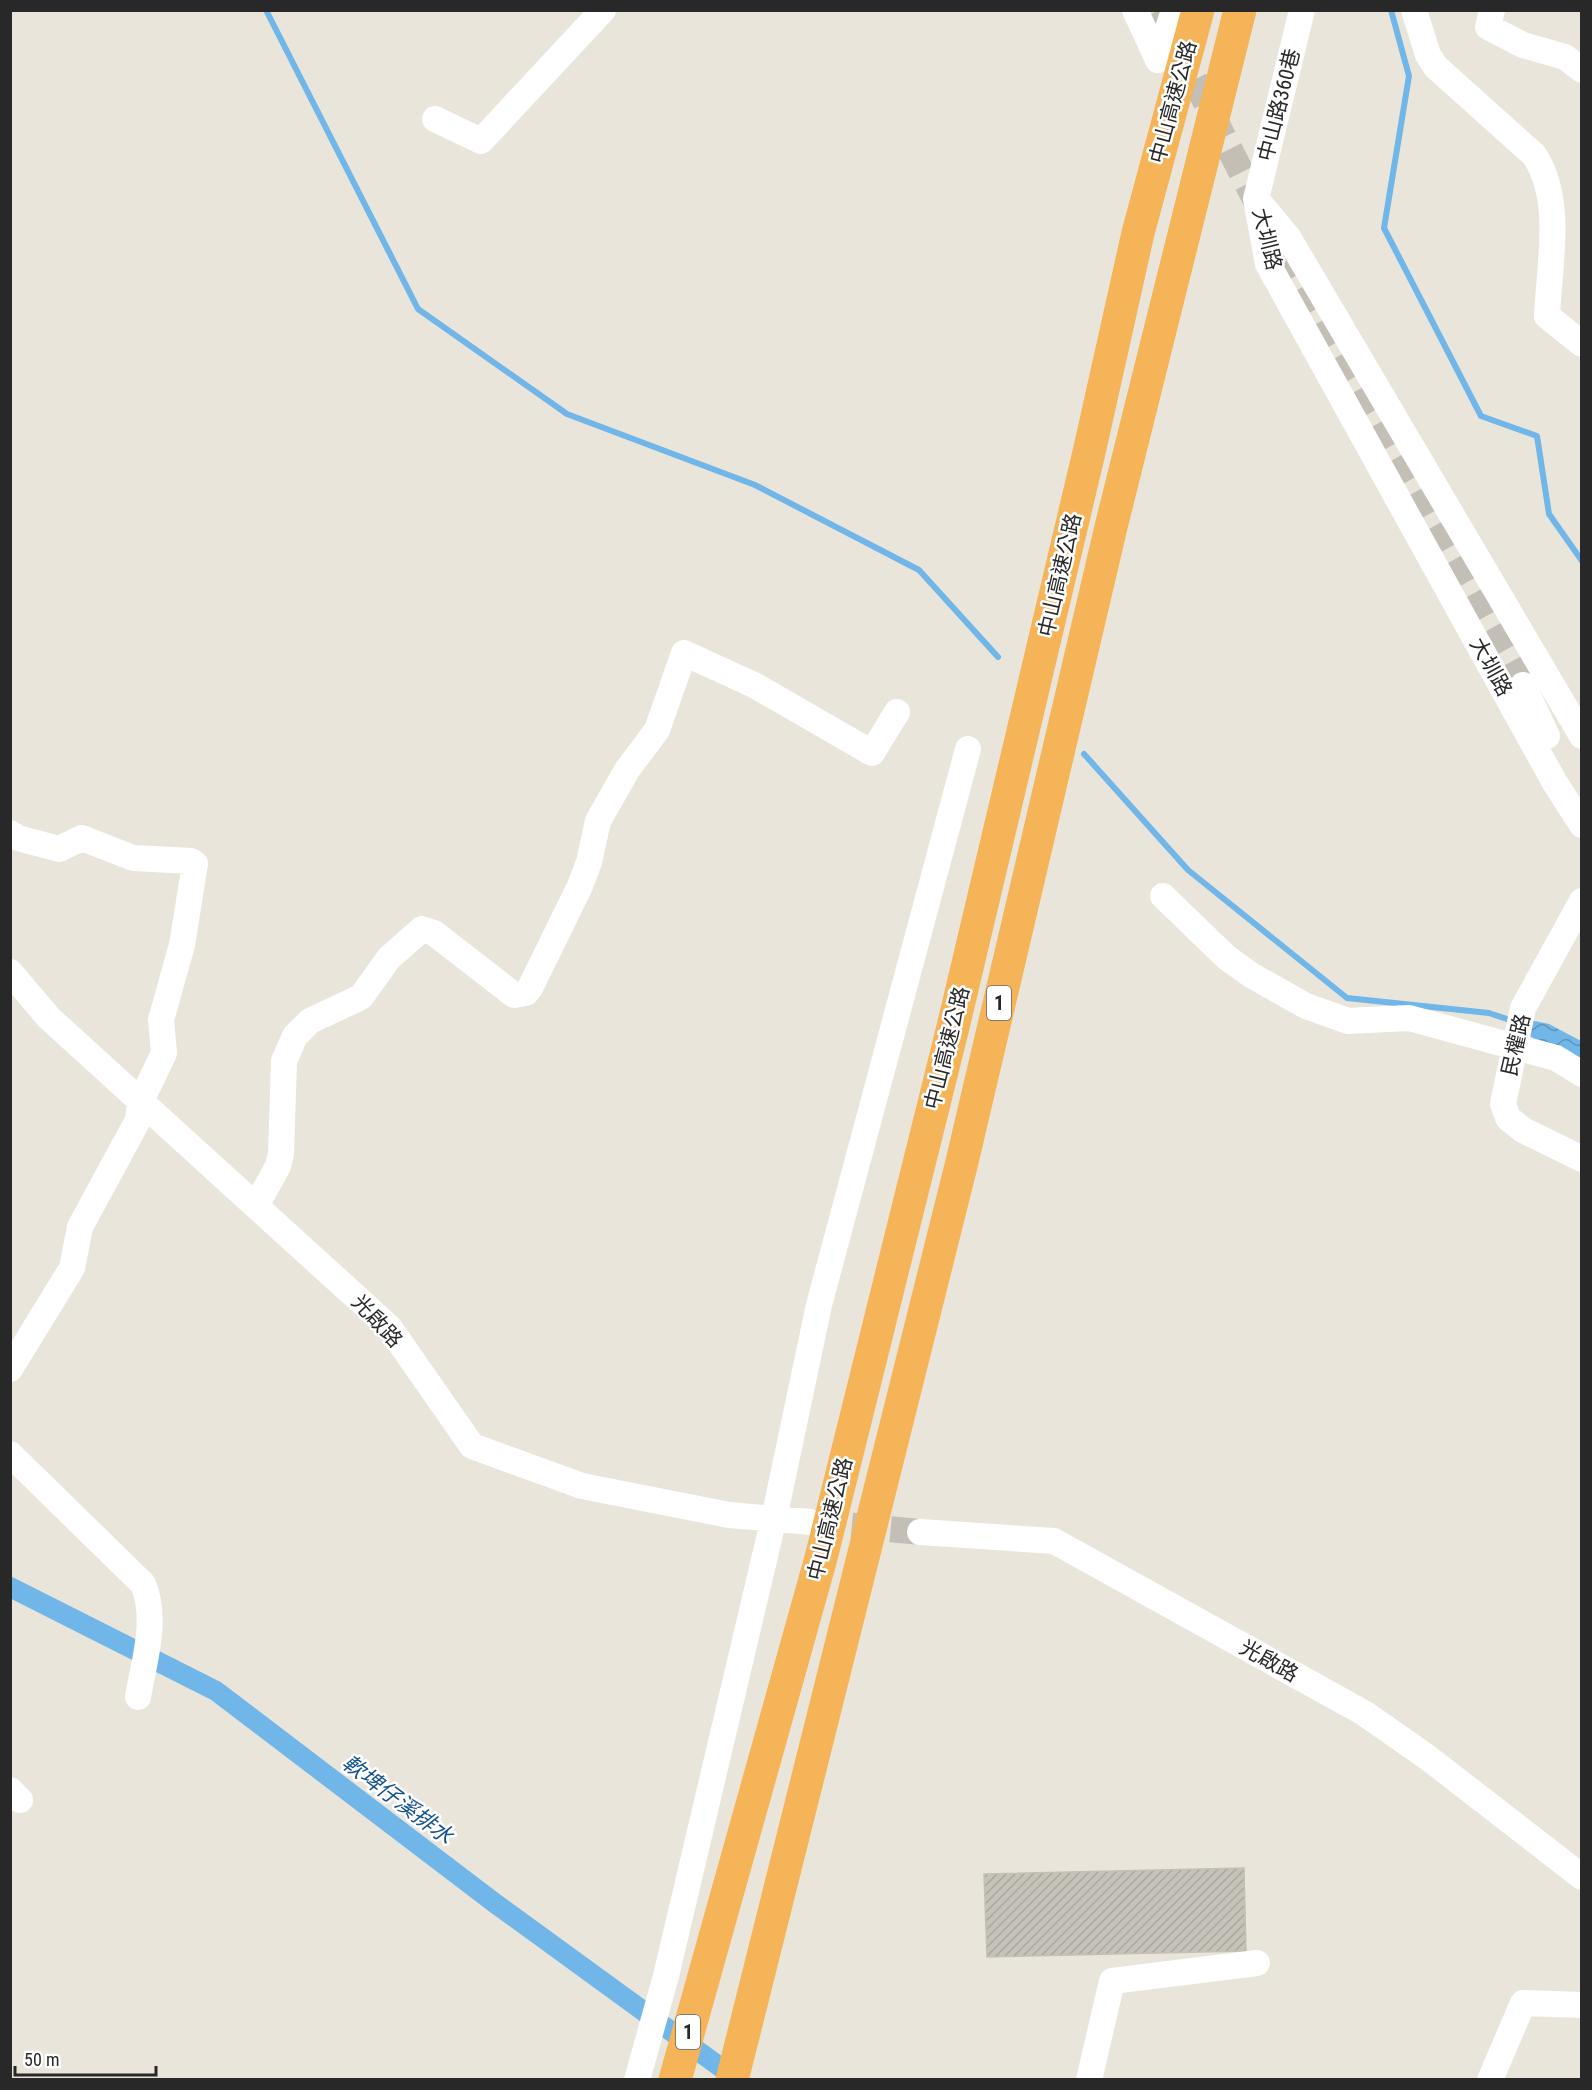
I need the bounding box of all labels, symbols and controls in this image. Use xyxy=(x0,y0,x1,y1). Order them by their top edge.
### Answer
street label: 中山高速公路 xyxy=(1145,38,1201,166)
street label: 中山路360巷 xyxy=(1253,46,1305,164)
street label: 大圳路 xyxy=(1248,206,1286,272)
street label: 中山高速公路 xyxy=(1034,511,1086,639)
street label: 大圳路 xyxy=(1465,634,1517,700)
street label: 中山高速公路 xyxy=(920,984,974,1112)
road number: 1 xyxy=(987,986,1011,1020)
street label: 民權路 xyxy=(1497,1012,1535,1078)
street label: 光啟路 xyxy=(347,1290,407,1352)
street label: 中山高速公路 xyxy=(803,1455,857,1583)
street label: 光啟路 xyxy=(1236,1635,1302,1687)
water label: 軟埤仔溪排水 xyxy=(337,1750,459,1850)
road number: 1 xyxy=(676,2015,700,2049)
scale bar xyxy=(15,2039,156,2077)
text: 50 m xyxy=(24,2049,59,2070)

